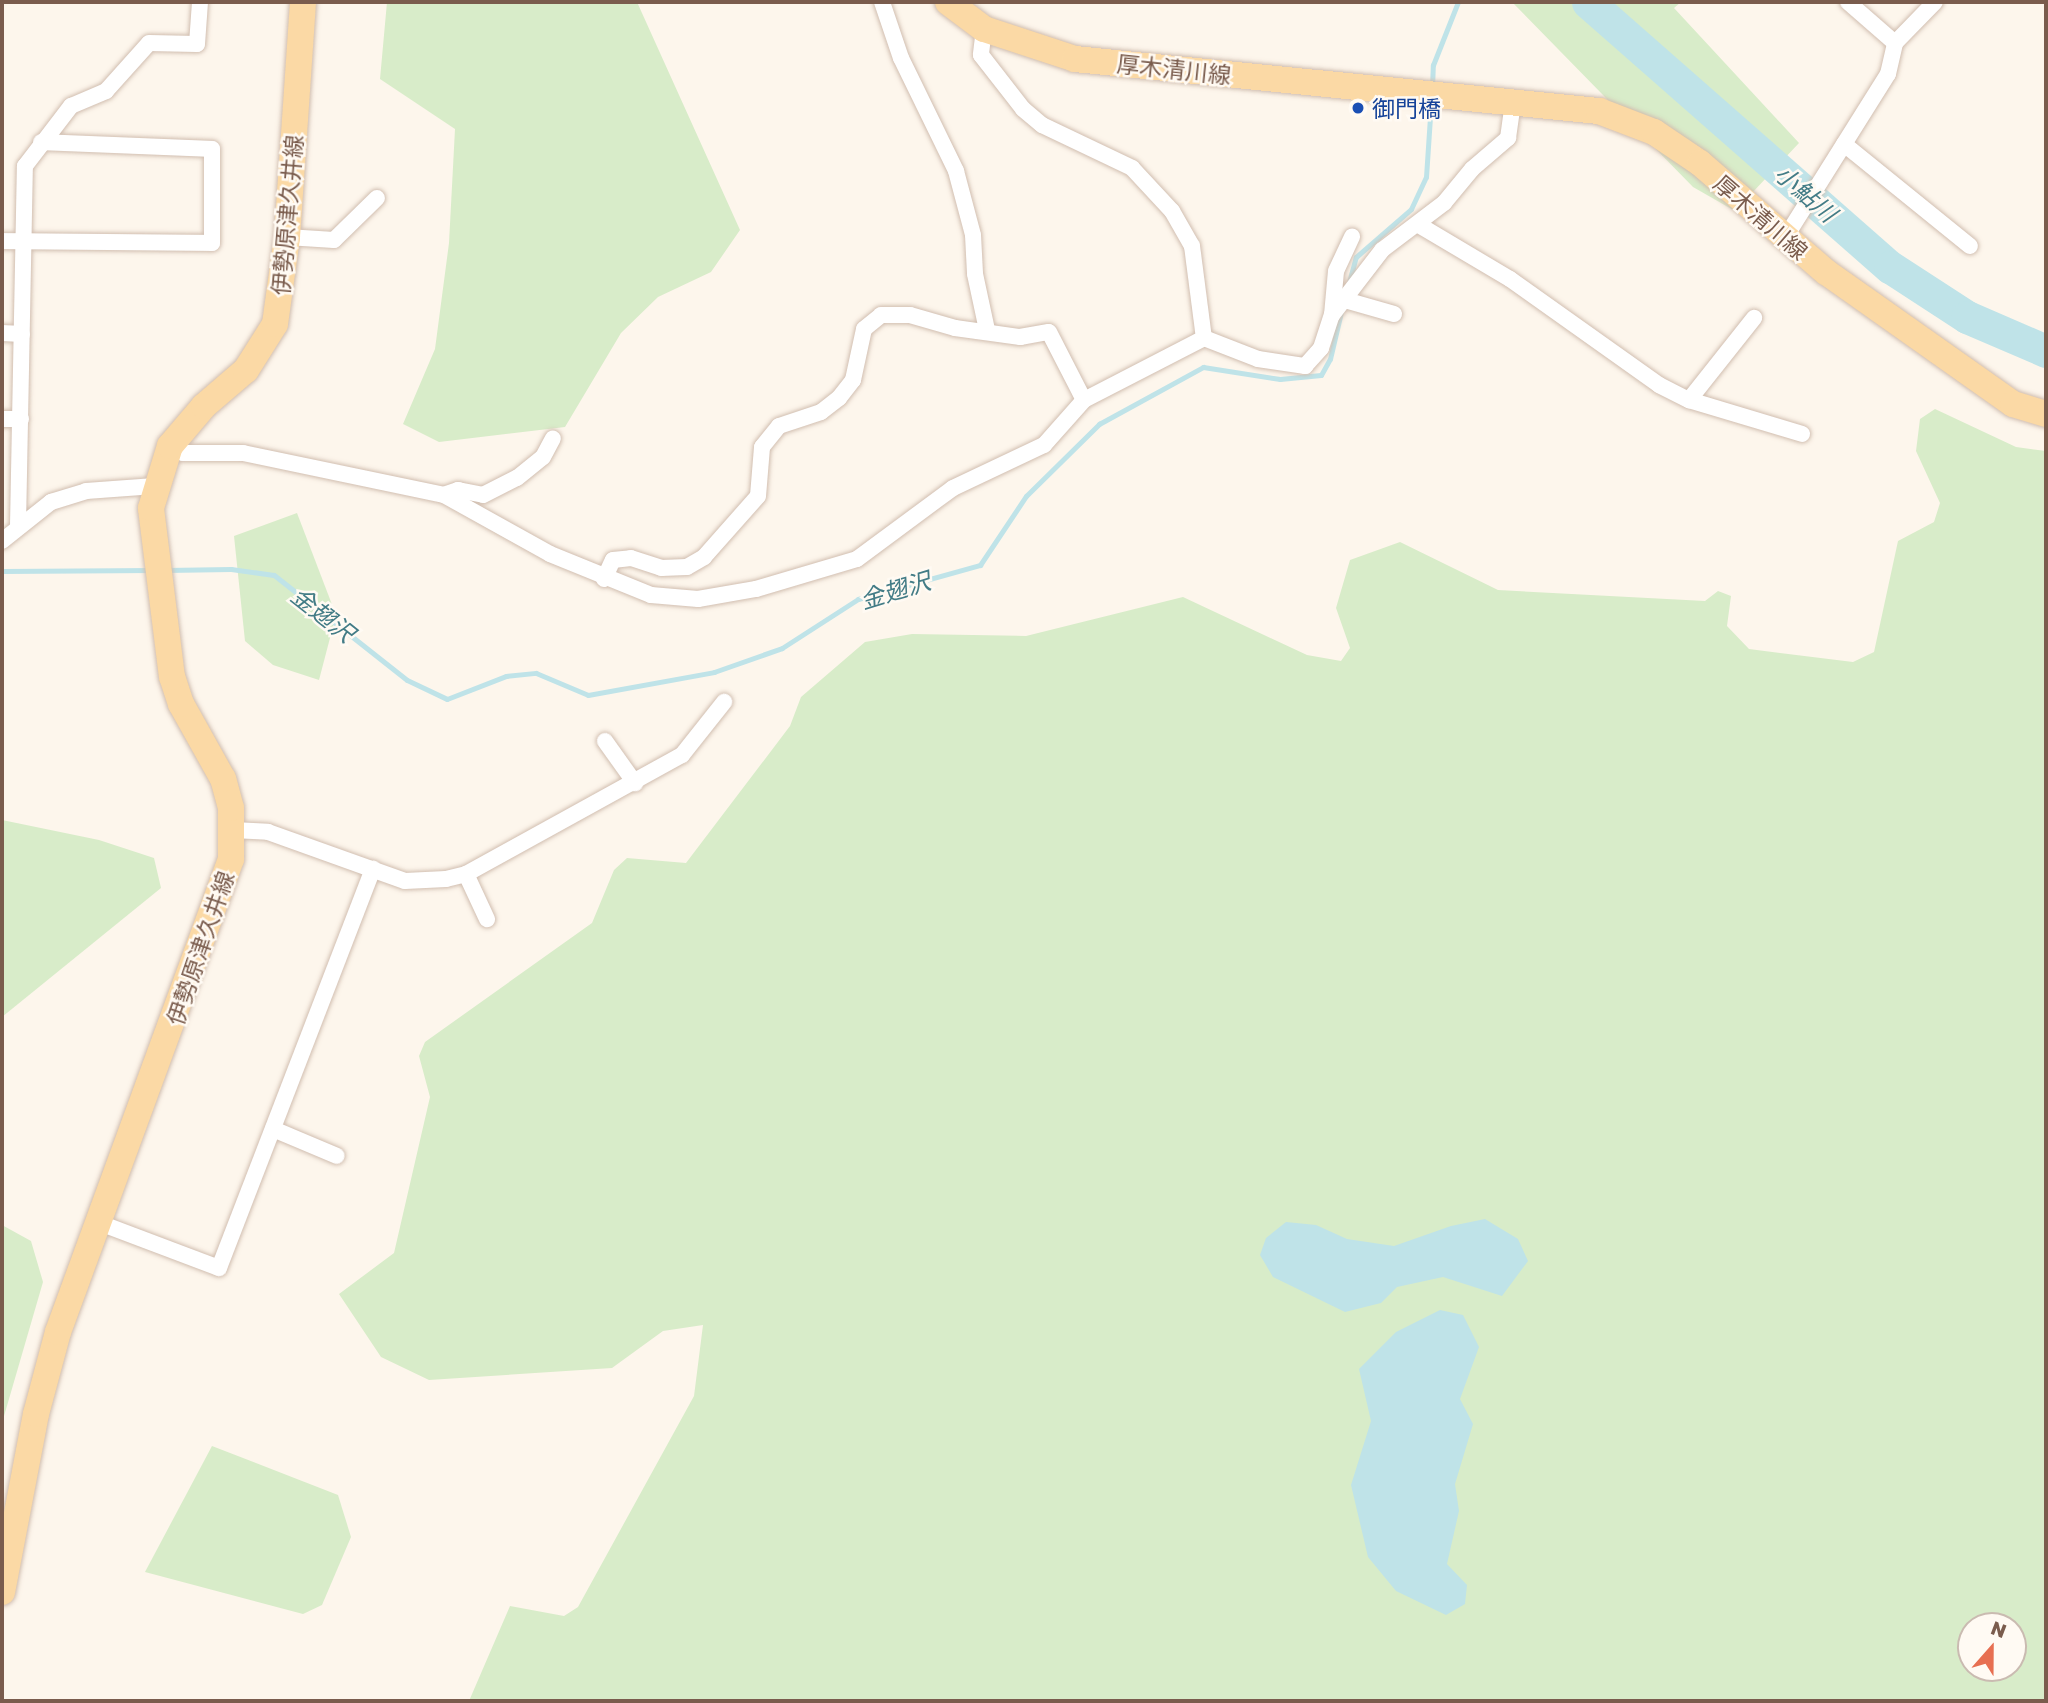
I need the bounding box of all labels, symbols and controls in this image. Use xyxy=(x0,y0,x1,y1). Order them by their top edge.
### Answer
street label: 厚木清川線 xyxy=(1115,49,1233,89)
place label: 御門橋 xyxy=(1372,94,1441,122)
marker: 御門橋 xyxy=(1350,100,1366,116)
street label: 伊勢原津久井線 xyxy=(266,134,308,296)
water label: 小鮎川 xyxy=(1769,159,1843,227)
street label: 厚木清川線 xyxy=(1709,169,1813,265)
water label: 金翅沢 xyxy=(856,566,934,614)
water label: 金翅沢 xyxy=(286,580,360,648)
street label: 伊勢原津久井線 xyxy=(161,867,239,1029)
north arrow xyxy=(1957,1612,2027,1682)
text: N xyxy=(1988,1615,2010,1642)

